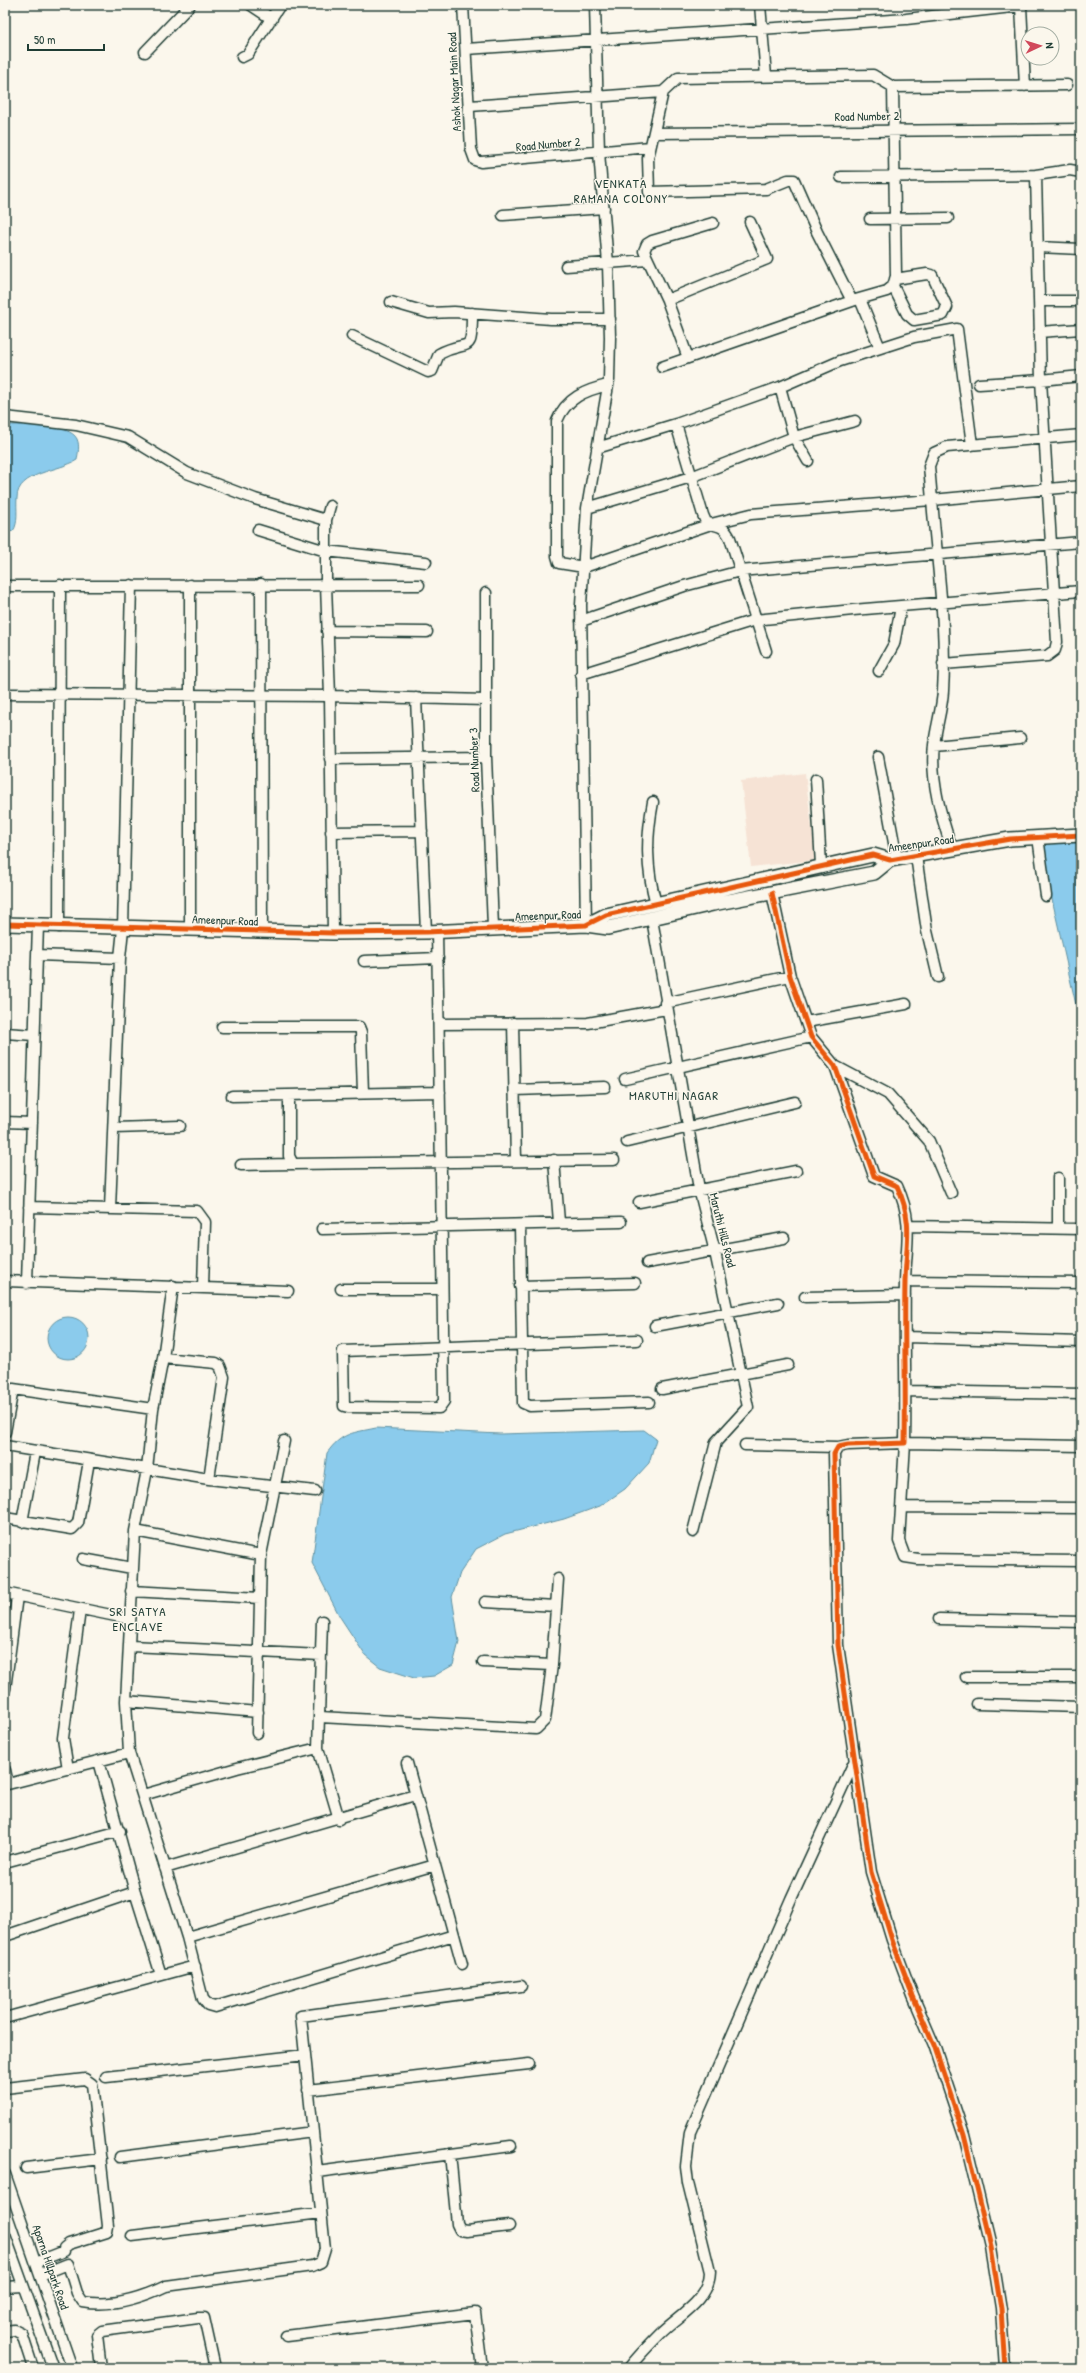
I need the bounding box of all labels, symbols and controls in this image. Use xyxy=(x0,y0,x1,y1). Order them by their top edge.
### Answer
scale bar xyxy=(28,26,104,52)
north arrow xyxy=(1020,26,1060,66)
text: 50 m xyxy=(34,31,55,48)
street label: Ashok Nagar Main Road xyxy=(443,32,465,132)
text: N xyxy=(1043,42,1057,49)
street label: Road Number 2 xyxy=(835,107,900,125)
street label: Road Number 2 xyxy=(515,133,581,155)
district label: VENKATA RAMANA COLONY xyxy=(574,174,668,207)
street label: Road Number 3 xyxy=(464,728,484,792)
street label: Ameenpur Road xyxy=(887,830,955,856)
street label: Ameenpur Road xyxy=(515,905,582,925)
street label: Ameenpur Road xyxy=(192,910,259,930)
district label: MARUTHI NAGAR xyxy=(629,1086,719,1104)
street label: Maruthi Hills Road xyxy=(706,1191,741,1269)
district label: SRI SATYA ENCLAVE xyxy=(109,1602,167,1635)
street label: Aparna Hillpark Road xyxy=(29,2222,74,2312)

